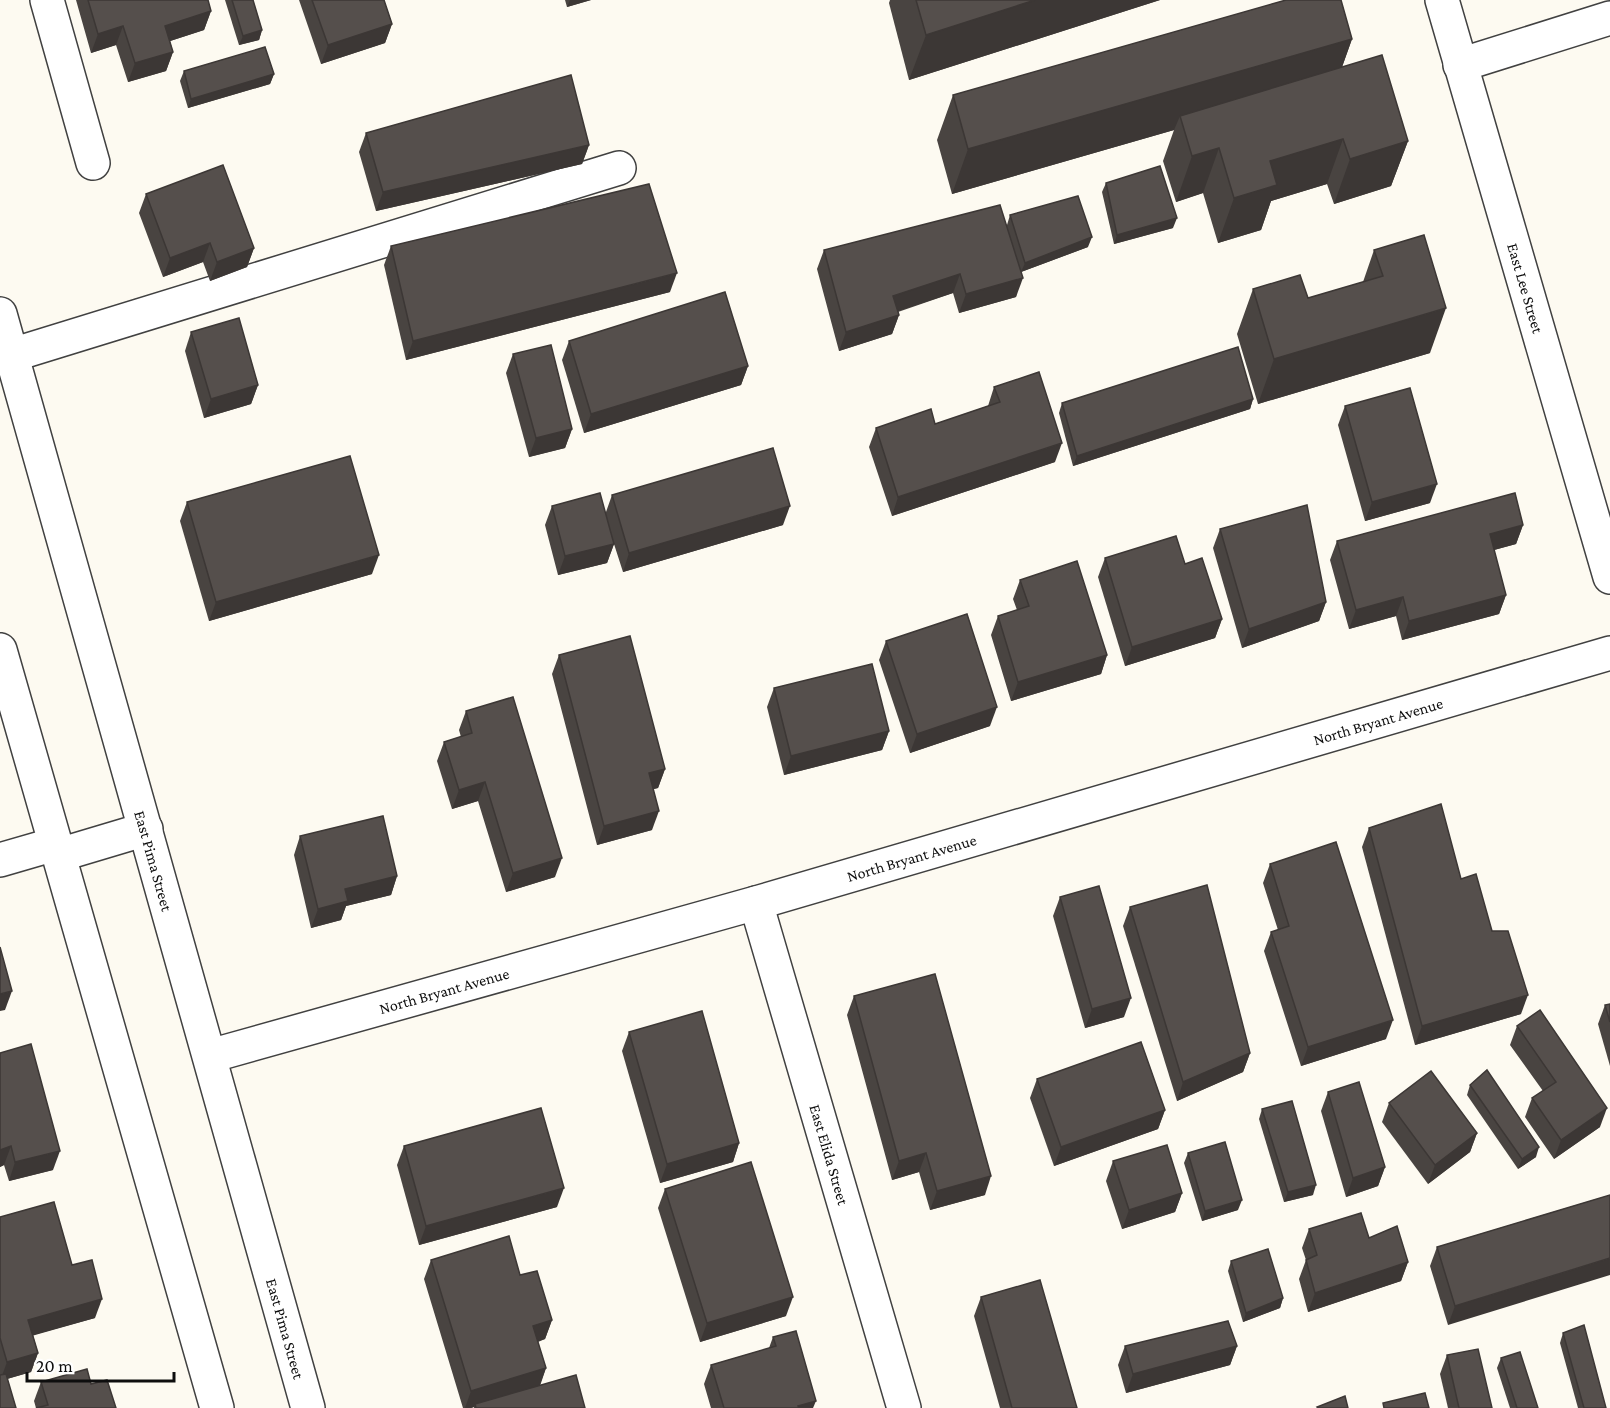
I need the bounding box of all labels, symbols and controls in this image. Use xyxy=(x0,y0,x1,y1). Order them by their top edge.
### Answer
street label: East Lee Street xyxy=(1504,241,1547,336)
street label: North Bryant Avenue xyxy=(1311,694,1445,748)
street label: East Pima Street xyxy=(131,809,176,914)
street label: North Bryant Avenue xyxy=(845,831,978,885)
street label: North Bryant Avenue xyxy=(377,965,511,1017)
street label: East Elida Street xyxy=(806,1102,852,1208)
street label: East Pima Street xyxy=(263,1277,308,1382)
scale bar xyxy=(27,1345,174,1383)
text: 20 m xyxy=(36,1356,73,1376)

